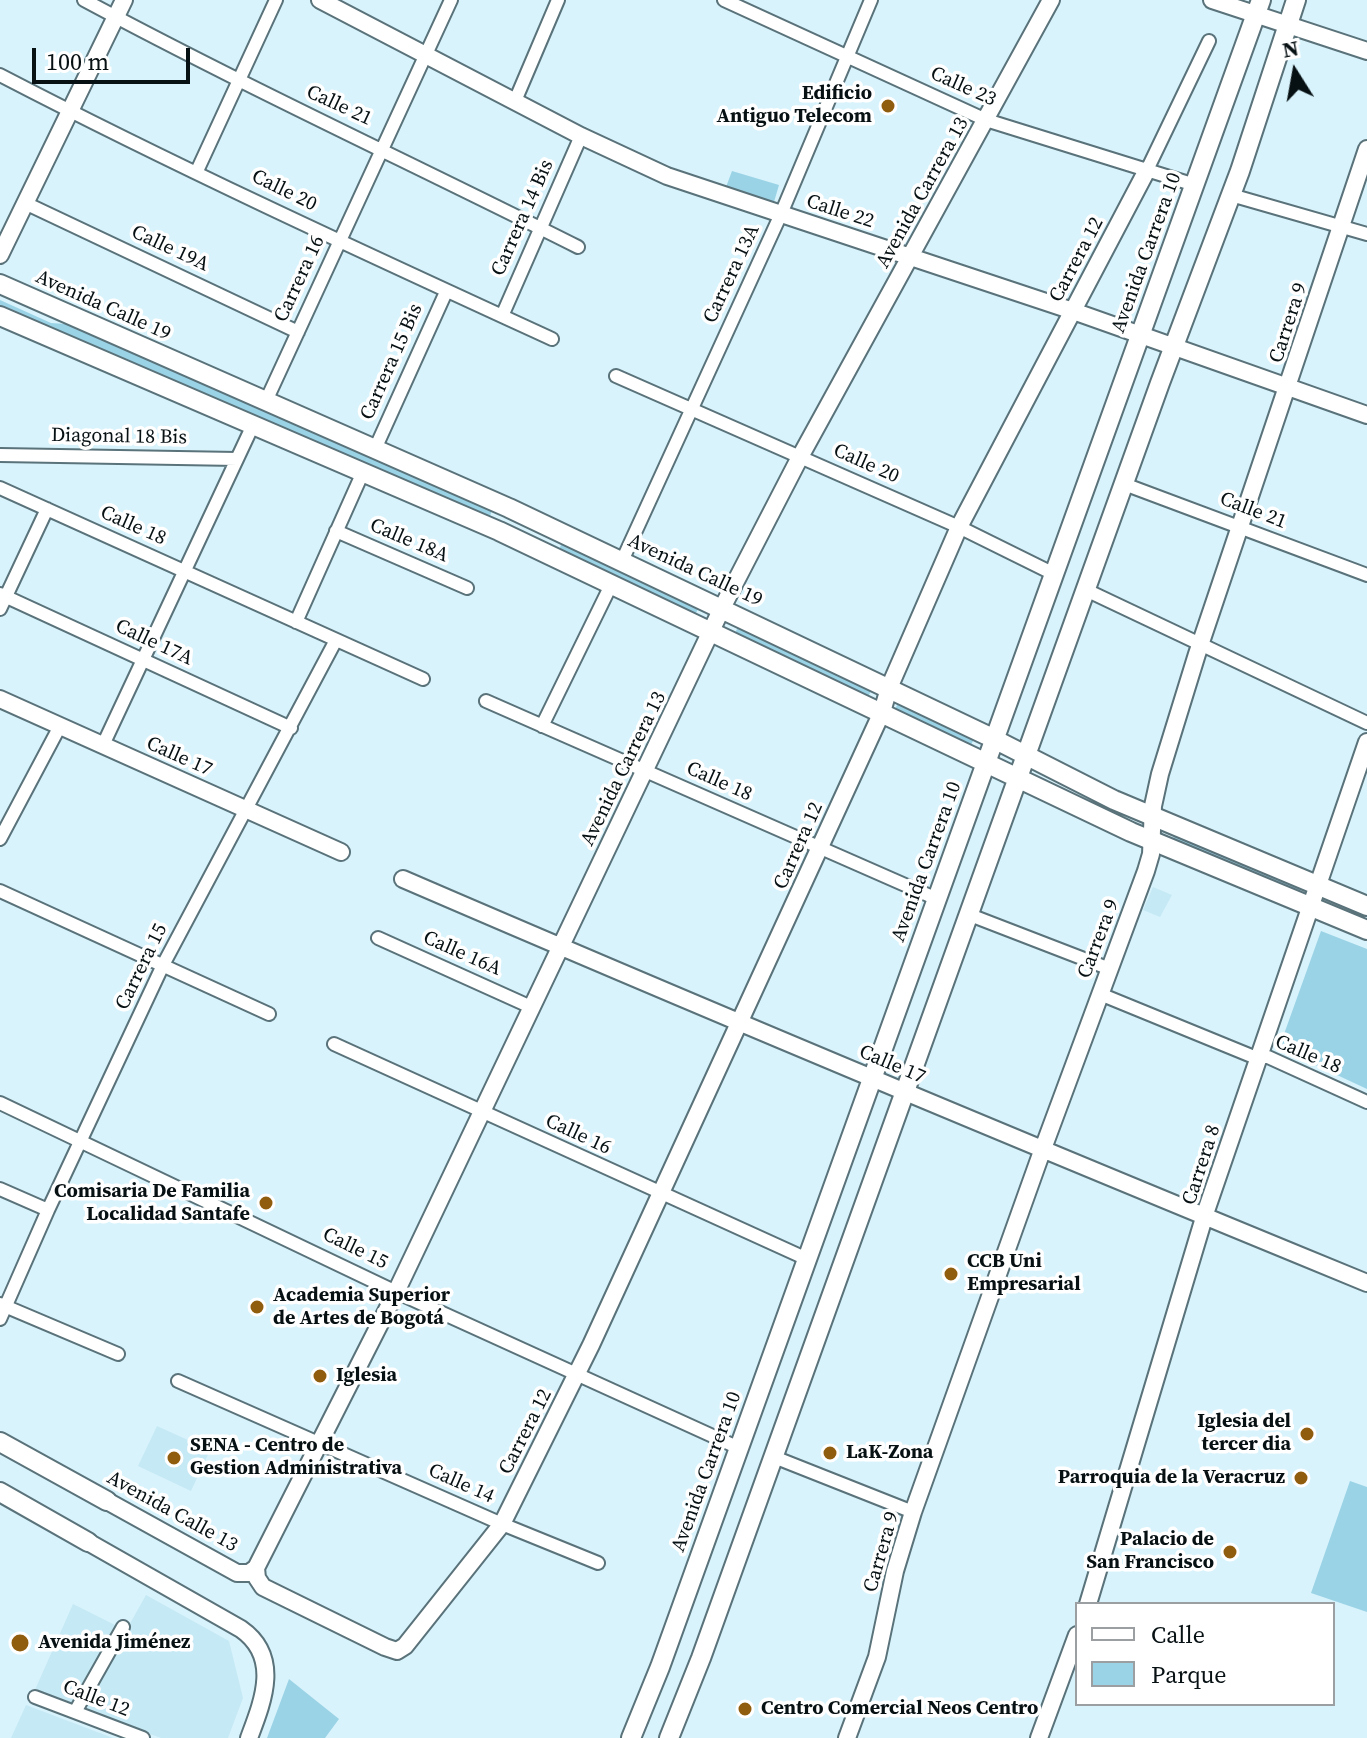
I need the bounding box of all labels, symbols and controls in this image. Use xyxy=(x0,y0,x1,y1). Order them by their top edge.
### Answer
scale bar xyxy=(36,32,194,82)
north arrow xyxy=(1255,32,1335,112)
text: N xyxy=(1280,32,1301,65)
text: 100 m xyxy=(46,45,109,78)
street label: Calle 23 xyxy=(926,62,1000,112)
street label: Calle 21 xyxy=(302,80,376,132)
place label: Edificio Antiguo Telecom xyxy=(717,82,872,129)
marker: Edificio Antiguo Telecom xyxy=(879,97,897,115)
street label: Avenida Carrera 13 xyxy=(872,113,974,273)
street label: Carrera 14 Bis xyxy=(487,156,559,280)
street label: Calle 20 xyxy=(247,165,321,217)
street label: Avenida Carrera 10 xyxy=(1107,170,1187,336)
street label: Calle 22 xyxy=(803,190,877,234)
street label: Carrera 12 xyxy=(1045,213,1109,307)
street label: Calle 19A xyxy=(127,221,213,277)
street label: Carrera 13A xyxy=(699,221,765,327)
street label: Carrera 16 xyxy=(270,232,330,326)
street label: Avenida Calle 19 xyxy=(32,265,174,347)
street label: Carrera 9 xyxy=(1265,280,1313,366)
street label: Carrera 15 Bis xyxy=(356,300,428,424)
street label: Diagonal 18 Bis xyxy=(51,424,187,450)
street label: Calle 20 xyxy=(829,439,903,489)
street label: Calle 21 xyxy=(1216,487,1290,535)
street label: Calle 18 xyxy=(96,501,170,551)
street label: Calle 18A xyxy=(366,514,452,568)
street label: Avenida Calle 19 xyxy=(624,529,766,613)
street label: Calle 17A xyxy=(111,615,197,671)
street label: Avenida Carrera 13 xyxy=(576,688,672,850)
street label: Calle 17 xyxy=(142,732,216,782)
street label: Calle 18 xyxy=(682,757,756,807)
street label: Avenida Carrera 10 xyxy=(887,779,967,945)
street label: Carrera 12 xyxy=(769,799,829,893)
street label: Carrera 9 xyxy=(1073,896,1125,982)
street label: Carrera 15 xyxy=(111,920,173,1014)
street label: Calle 16A xyxy=(419,926,505,982)
street label: Calle 18 xyxy=(1271,1030,1345,1080)
street label: Calle 17 xyxy=(855,1040,929,1090)
street label: Calle 16 xyxy=(541,1109,615,1161)
street label: Carrera 8 xyxy=(1178,1122,1226,1208)
place label: Comisaria De Familia Localidad Santafe xyxy=(54,1180,250,1227)
marker: Comisaria De Familia Localidad Santafe xyxy=(257,1194,275,1212)
street label: Calle 15 xyxy=(318,1223,392,1275)
place label: CCB Uni Empresarial xyxy=(967,1250,1081,1297)
marker: CCB Uni Empresarial xyxy=(942,1265,960,1283)
place label: Academia Superior de Artes de Bogotá xyxy=(273,1284,450,1331)
marker: Academia Superior de Artes de Bogotá xyxy=(248,1298,266,1316)
place label: Iglesia xyxy=(336,1364,397,1388)
marker: Iglesia xyxy=(311,1367,329,1385)
street label: Carrera 12 xyxy=(494,1385,558,1479)
street label: Avenida Carrera 10 xyxy=(667,1389,747,1555)
place label: Iglesia del tercer dia xyxy=(1197,1410,1291,1457)
marker: Iglesia del tercer dia xyxy=(1298,1425,1316,1443)
place label: SENA - Centro de Gestion Administrativa xyxy=(190,1434,402,1481)
place label: LaK-Zona xyxy=(846,1441,933,1465)
marker: LaK-Zona xyxy=(821,1444,839,1462)
marker: SENA - Centro de Gestion Administrativa xyxy=(165,1449,183,1467)
street label: Calle 14 xyxy=(424,1459,498,1509)
street label: Avenida Calle 13 xyxy=(103,1466,241,1558)
place label: Parroquia de la Veracruz xyxy=(1058,1466,1285,1490)
marker: Parroquia de la Veracruz xyxy=(1292,1469,1310,1487)
street label: Carrera 9 xyxy=(859,1509,905,1595)
place label: Palacio de San Francisco xyxy=(1086,1528,1214,1575)
marker: Palacio de San Francisco xyxy=(1221,1543,1239,1561)
legend xyxy=(1075,1602,1335,1706)
text: Calle xyxy=(1151,1618,1205,1651)
place label: Avenida Jiménez xyxy=(38,1631,190,1655)
marker: Avenida Jiménez xyxy=(9,1632,31,1654)
text: Parque xyxy=(1151,1658,1227,1691)
street label: Calle 12 xyxy=(59,1675,133,1723)
place label: Centro Comercial Neos Centro xyxy=(761,1697,1038,1721)
marker: Centro Comercial Neos Centro xyxy=(736,1700,754,1718)

